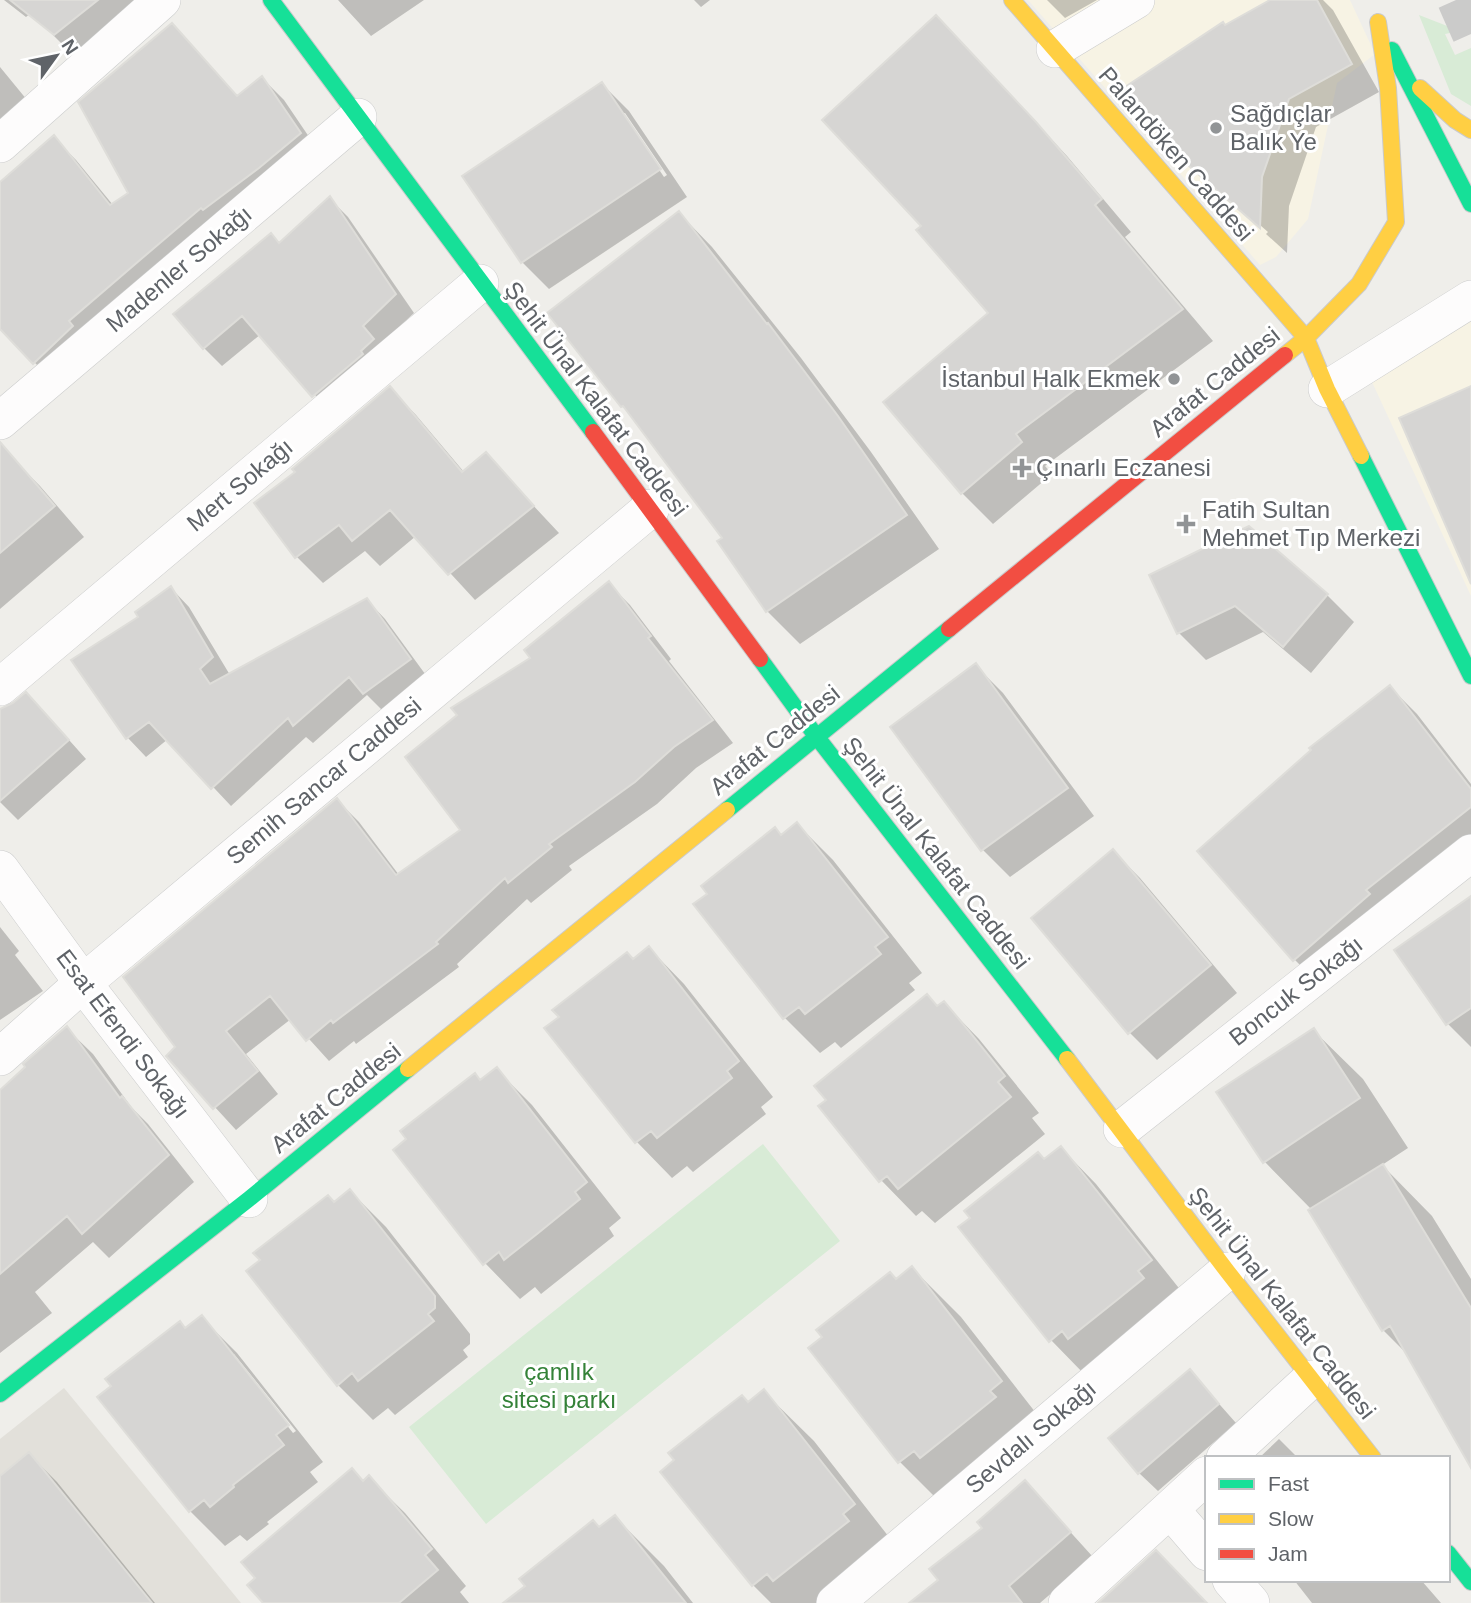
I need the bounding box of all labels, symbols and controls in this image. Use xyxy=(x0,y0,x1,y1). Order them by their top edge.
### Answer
north arrow xyxy=(21,21,91,91)
text: N xyxy=(57,36,82,58)
street label: Palandöken Caddesi xyxy=(1094,61,1259,246)
place label: Sağdıçlar Balık Ye xyxy=(1230,100,1331,155)
marker: Sağdıçlar Balık Ye xyxy=(1208,120,1224,136)
street label: Madenler Sokağı xyxy=(101,200,257,337)
street label: Şehit Ünal Kalafat Caddesi xyxy=(499,276,693,521)
street label: Arafat Caddesi xyxy=(1144,321,1285,442)
place label: İstanbul Halk Ekmek xyxy=(941,365,1161,392)
marker: İstanbul Halk Ekmek xyxy=(1166,371,1182,387)
street label: Mert Sokağı xyxy=(181,433,298,537)
place label: Çınarlı Eczanesi xyxy=(1036,454,1211,481)
marker: Çınarlı Eczanesi xyxy=(1014,460,1030,476)
place label: Fatih Sultan Mehmet Tıp Merkezi xyxy=(1202,496,1420,551)
marker: Fatih Sultan Mehmet Tıp Merkezi xyxy=(1176,514,1196,534)
street label: Arafat Caddesi xyxy=(704,679,845,800)
street label: Semih Sancar Caddesi xyxy=(221,691,426,870)
street label: Şehit Ünal Kalafat Caddesi xyxy=(837,731,1035,974)
street label: Boncuk Sokağı xyxy=(1224,930,1368,1051)
street label: Esat Efendi Sokağı xyxy=(51,944,196,1123)
street label: Arafat Caddesi xyxy=(265,1037,406,1158)
street label: Şehit Ünal Kalafat Caddesi xyxy=(1183,1181,1381,1424)
park label: çamlık sitesi parkı xyxy=(502,1358,616,1413)
street label: Sevdalı Sokağı xyxy=(960,1374,1101,1499)
legend xyxy=(1205,1456,1450,1582)
text: Fast xyxy=(1268,1472,1309,1495)
text: Slow xyxy=(1268,1507,1314,1530)
text: Jam xyxy=(1268,1542,1308,1565)

